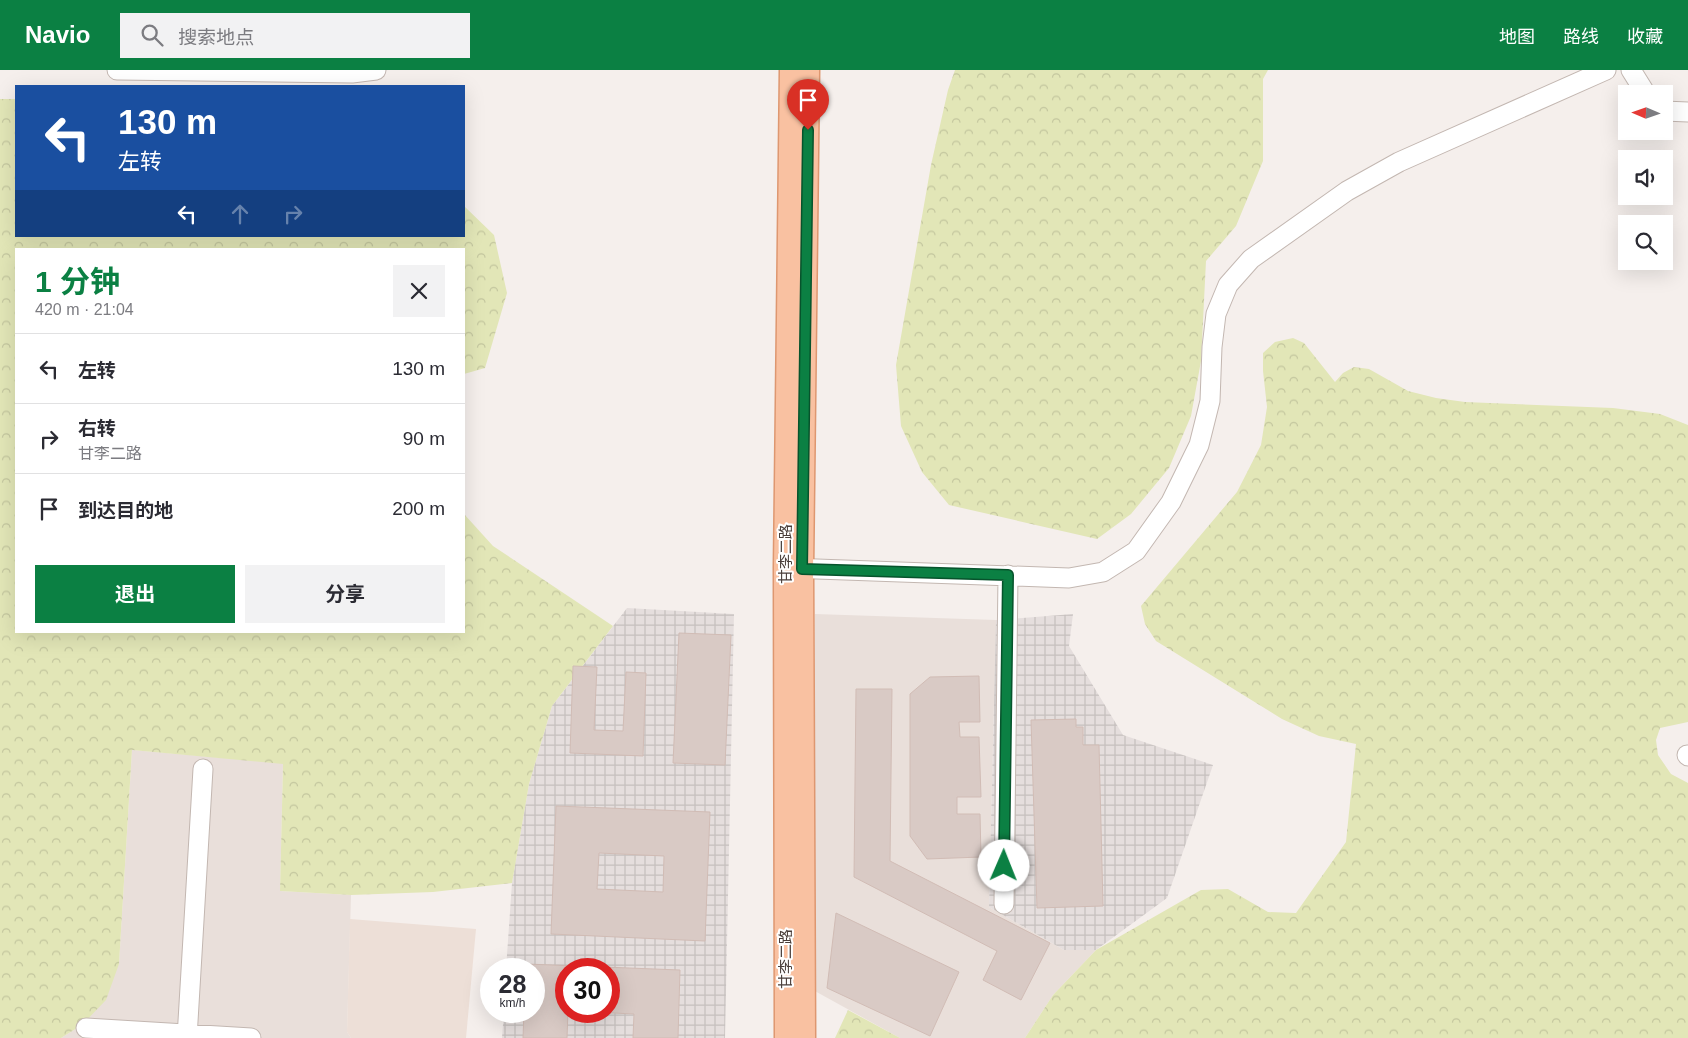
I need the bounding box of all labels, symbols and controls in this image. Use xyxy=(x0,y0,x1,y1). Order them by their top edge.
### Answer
search box xyxy=(120,13,470,58)
text: Navio xyxy=(25,21,90,48)
icon: search xyxy=(138,21,166,49)
text: 搜索地点 xyxy=(178,27,254,48)
text: 地图 xyxy=(1499,27,1535,47)
text: 路线 xyxy=(1563,27,1599,47)
text: 收藏 xyxy=(1627,27,1663,47)
pin xyxy=(787,79,829,130)
north arrow xyxy=(1618,85,1672,140)
map controls xyxy=(1618,85,1673,270)
icon: arrive xyxy=(794,86,822,114)
text: 130 m xyxy=(118,102,217,141)
icon: left xyxy=(35,105,100,170)
text: 左转 xyxy=(118,149,162,174)
button: sound xyxy=(1618,150,1673,205)
icon: left xyxy=(173,200,201,228)
icon: ahead xyxy=(226,200,254,228)
icon: right xyxy=(279,200,307,228)
button: search xyxy=(1618,215,1673,270)
text: 1 分钟 xyxy=(35,265,120,298)
button: close xyxy=(393,265,445,317)
text: 420 m · 21:04 xyxy=(35,301,134,318)
icon: left xyxy=(35,355,63,383)
text: 130 m xyxy=(392,358,445,379)
text: 左转 xyxy=(78,360,116,381)
text: 右转 xyxy=(78,418,116,439)
icon: right xyxy=(35,425,63,453)
text: 90 m xyxy=(403,428,445,449)
text: 甘李二路 xyxy=(78,445,142,462)
icon: arrive xyxy=(35,495,63,523)
text: 200 m xyxy=(392,498,445,519)
text: 到达目的地 xyxy=(78,500,173,521)
street label: 甘李二路 xyxy=(777,524,794,584)
button: 退出 xyxy=(35,565,235,623)
button: 分享 xyxy=(245,565,445,623)
position arrow xyxy=(977,839,1029,891)
street label: 甘李二路 xyxy=(777,929,794,989)
speed limit sign: 30 xyxy=(555,958,620,1023)
text: 28 xyxy=(499,970,526,998)
text: km/h xyxy=(499,996,526,1010)

